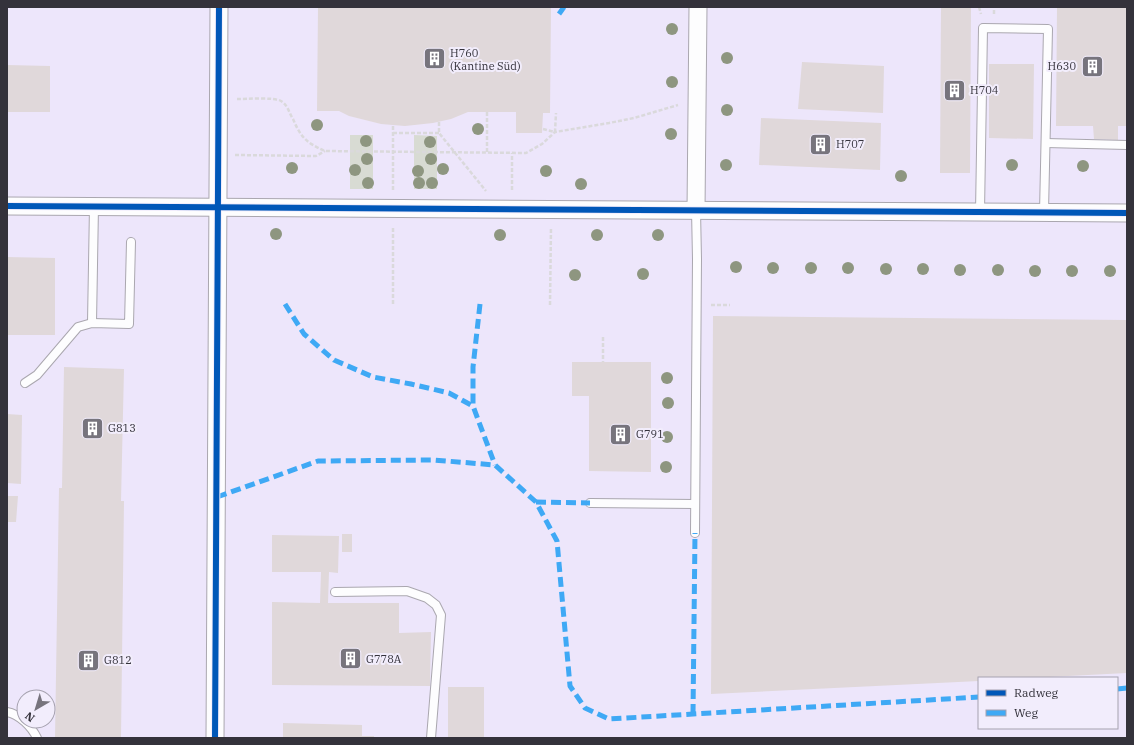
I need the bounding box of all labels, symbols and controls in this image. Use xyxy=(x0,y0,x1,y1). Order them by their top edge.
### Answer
building icon: H760 (Kantine Süd) xyxy=(421,46,447,72)
place label: H760 (Kantine Süd) xyxy=(450,46,521,73)
building icon: H630 xyxy=(1079,53,1105,79)
place label: H630 xyxy=(1048,59,1076,73)
building icon: H704 xyxy=(942,77,968,103)
place label: H704 xyxy=(970,83,999,97)
building icon: H707 xyxy=(807,131,833,157)
place label: H707 xyxy=(836,137,864,151)
building icon: G813 xyxy=(80,415,106,441)
place label: G813 xyxy=(108,421,136,435)
building icon: G791 xyxy=(607,421,633,447)
place label: G791 xyxy=(636,427,664,441)
building icon: G778A xyxy=(338,646,364,672)
building icon: G812 xyxy=(76,647,102,673)
place label: G778A xyxy=(366,652,402,666)
place label: G812 xyxy=(104,653,132,667)
legend xyxy=(978,677,1118,729)
text: Radweg xyxy=(1014,685,1059,700)
north arrow xyxy=(16,689,56,729)
text: Weg xyxy=(1014,705,1039,720)
text: N xyxy=(22,709,38,725)

